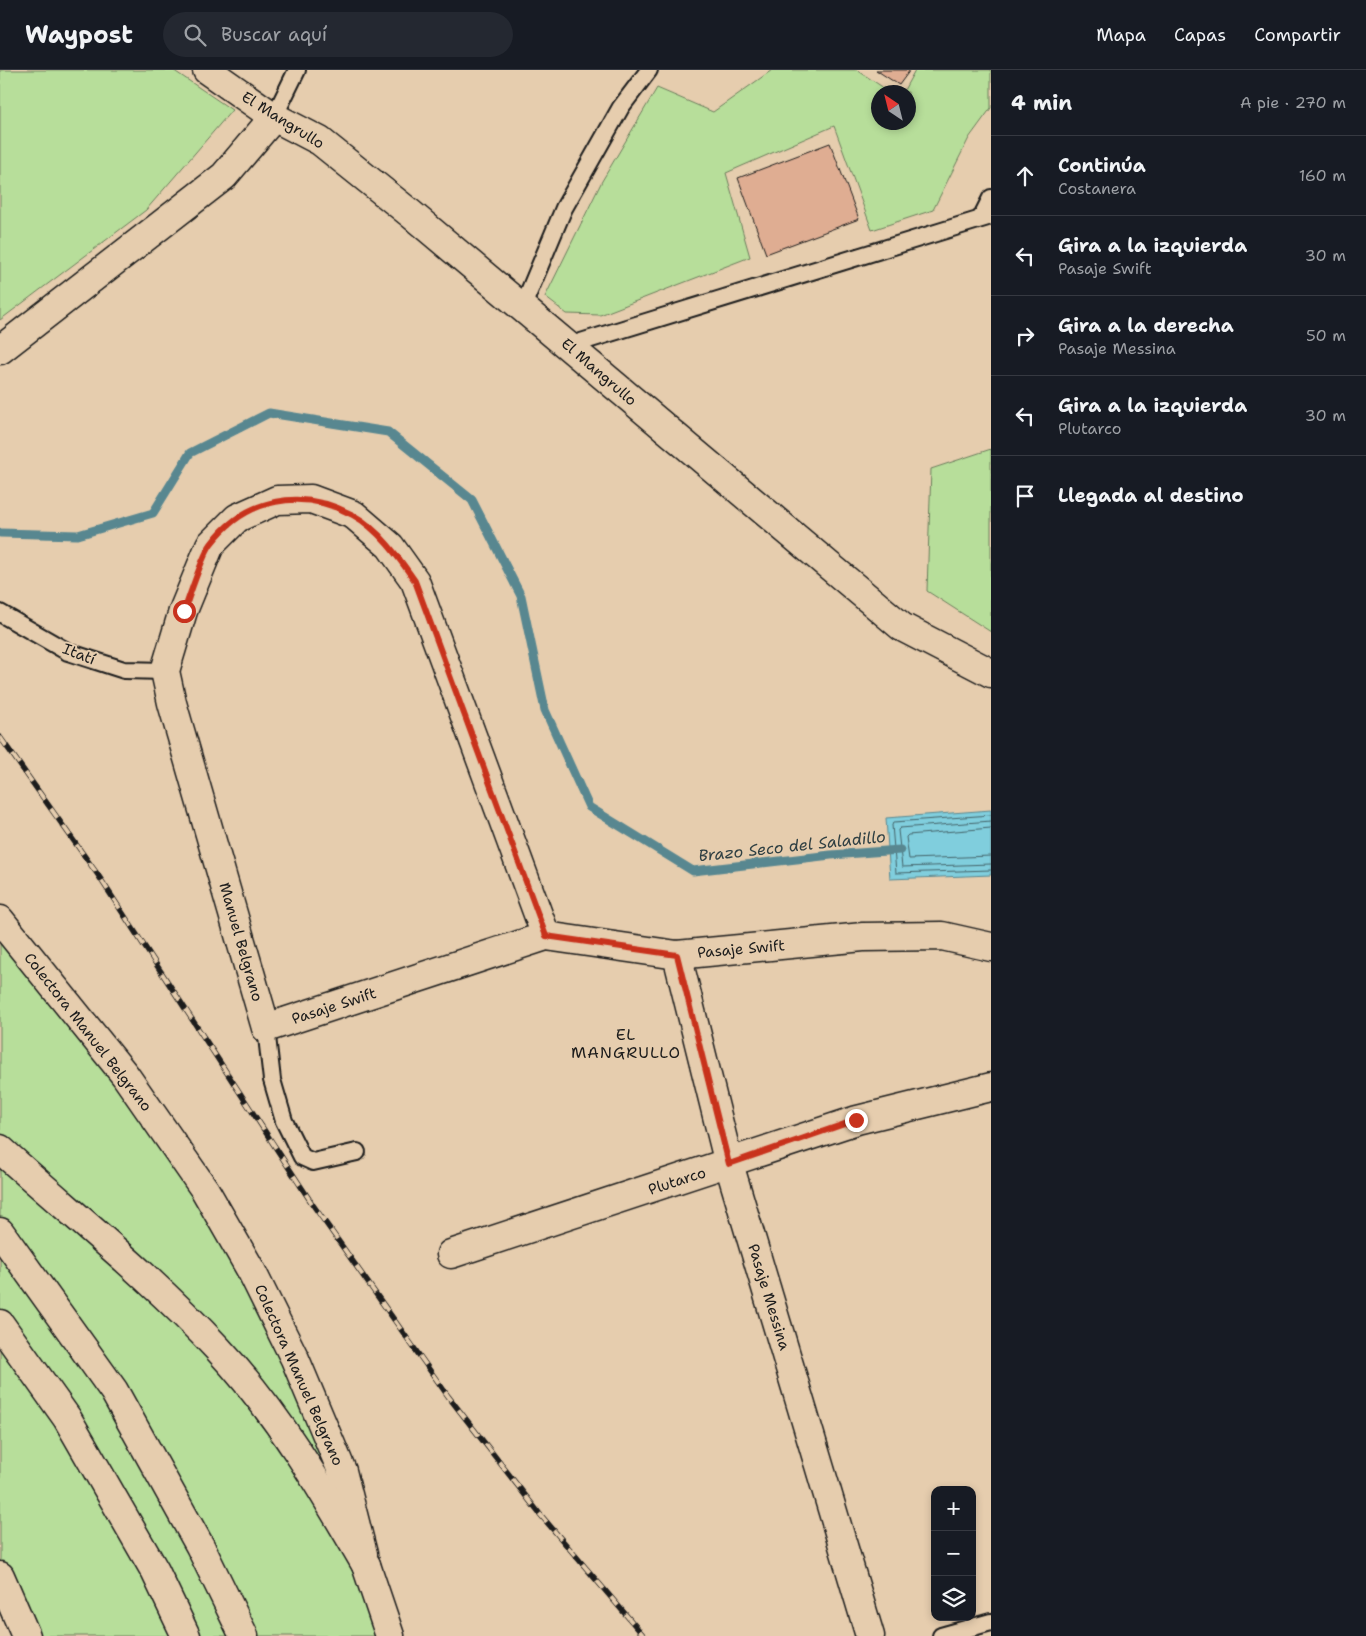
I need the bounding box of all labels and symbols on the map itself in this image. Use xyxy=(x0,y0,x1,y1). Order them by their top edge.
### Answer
north arrow xyxy=(871,85,916,130)
street label: El Mangrullo xyxy=(238,87,328,153)
street label: El Mangrullo xyxy=(557,334,641,410)
route start xyxy=(173,600,196,623)
street label: Itatí xyxy=(60,639,99,670)
water label: Brazo Seco del Saladillo xyxy=(697,826,887,866)
street label: Manuel Belgrano xyxy=(214,880,268,1004)
street label: Pasaje Swift xyxy=(696,935,786,963)
street label: Colectora Manuel Belgrano xyxy=(20,948,156,1116)
street label: Pasaje Swift xyxy=(289,983,379,1029)
district label: EL MANGRULLO xyxy=(571,1024,681,1063)
route end xyxy=(845,1109,868,1132)
street label: Plutarco xyxy=(646,1162,708,1200)
street label: Pasaje Messina xyxy=(743,1241,795,1353)
street label: Colectora Manuel Belgrano xyxy=(250,1281,348,1469)

